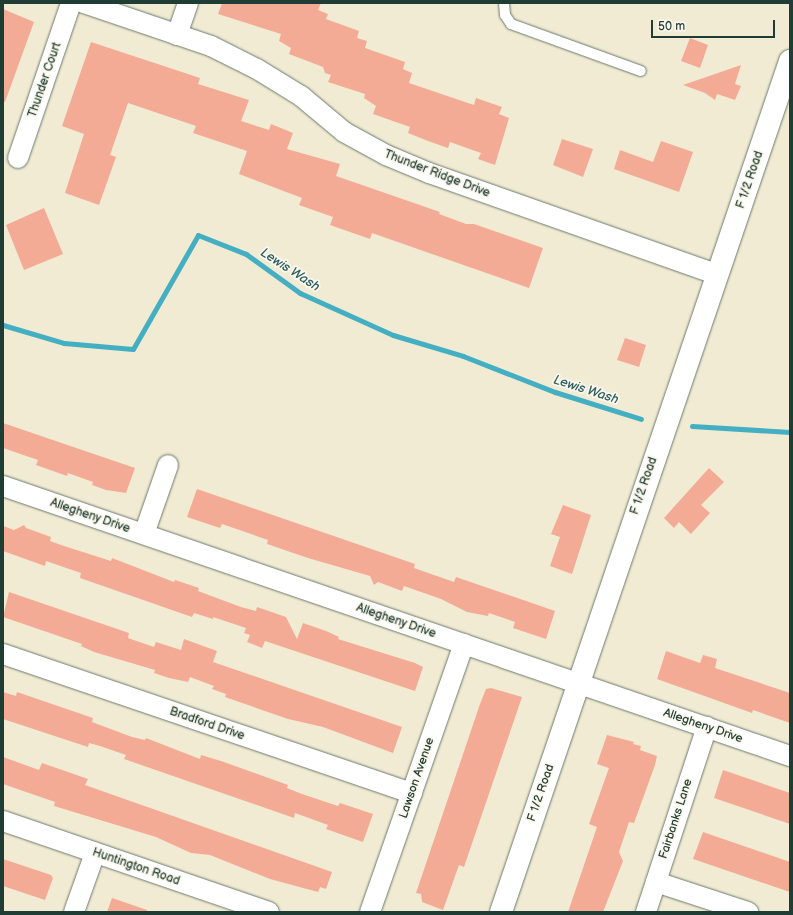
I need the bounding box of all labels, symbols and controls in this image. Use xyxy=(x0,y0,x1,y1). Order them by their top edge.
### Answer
scale bar xyxy=(653,12,777,38)
text: 50 m xyxy=(658,19,685,34)
street label: Thunder Court xyxy=(25,41,65,119)
street label: Thunder Ridge Drive xyxy=(382,147,492,201)
street label: F 1/2 Road xyxy=(733,149,767,211)
water label: Lewis Wash xyxy=(257,245,323,295)
water label: Lewis Wash xyxy=(551,372,621,408)
street label: F 1/2 Road xyxy=(627,455,661,517)
street label: Allegheny Drive xyxy=(48,496,132,536)
street label: Allegheny Drive xyxy=(354,601,438,641)
street label: Bradford Drive xyxy=(168,704,246,744)
street label: Allegheny Drive xyxy=(661,706,745,746)
street label: Lawson Avenue xyxy=(396,736,438,820)
street label: F 1/2 Road xyxy=(524,762,558,824)
street label: Fairbanks Lane xyxy=(656,777,696,861)
street label: Huntington Road xyxy=(90,845,182,889)

